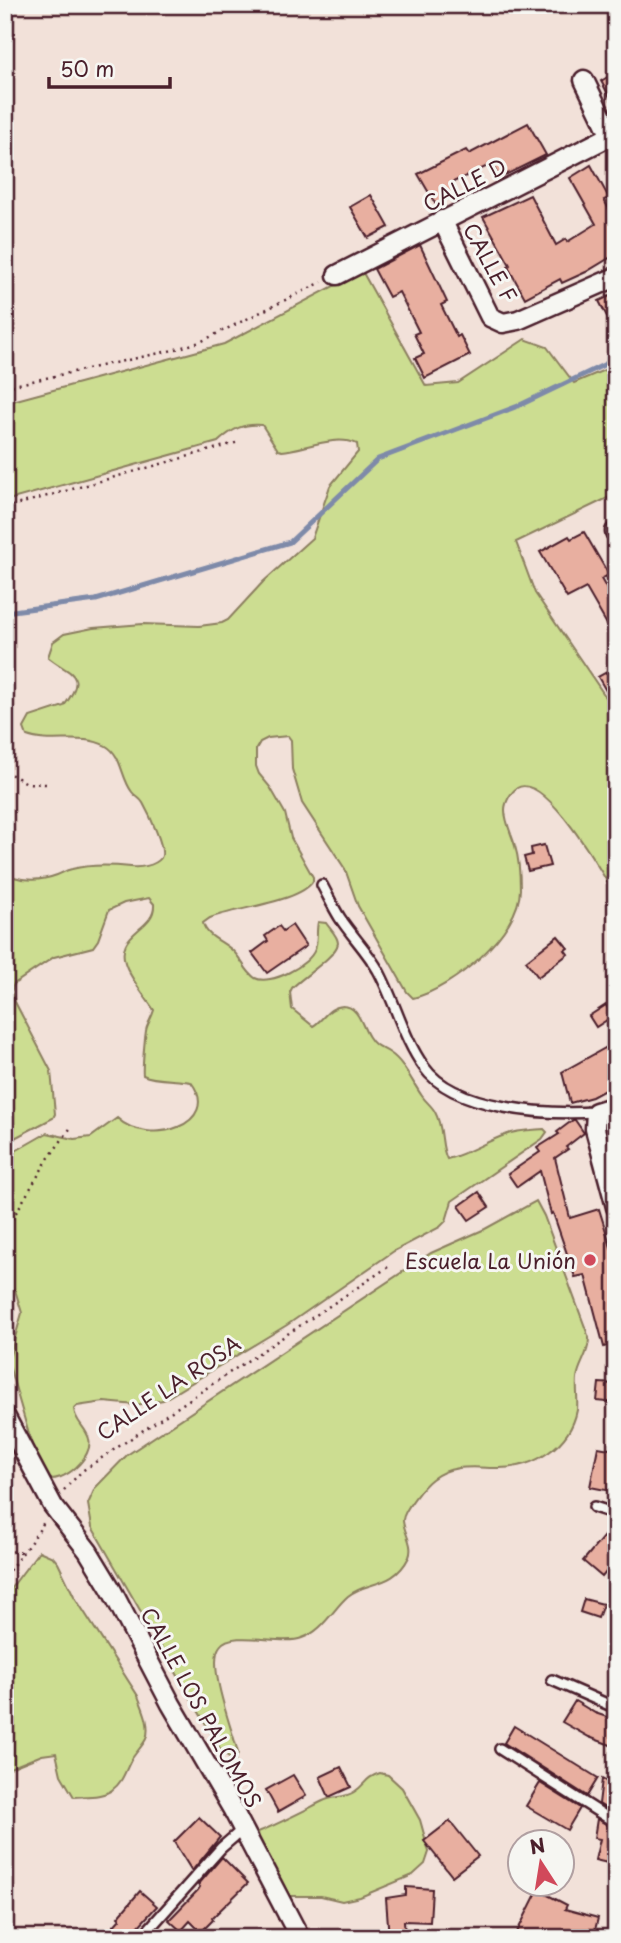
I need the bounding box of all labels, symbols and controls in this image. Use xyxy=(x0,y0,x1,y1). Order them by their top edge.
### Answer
scale bar xyxy=(49,46,170,90)
text: 50 m xyxy=(60,52,114,84)
street label: CALLE D xyxy=(417,149,511,219)
street label: CALLE F xyxy=(456,216,526,308)
place label: Escuela La Unión xyxy=(405,1244,576,1276)
marker: Escuela La Unión xyxy=(582,1252,598,1268)
street label: CALLE LA ROSA xyxy=(89,1327,247,1447)
street label: CALLE LOS PALOMOS xyxy=(133,1601,271,1813)
north arrow xyxy=(505,1828,576,1898)
text: N xyxy=(527,1830,548,1861)

